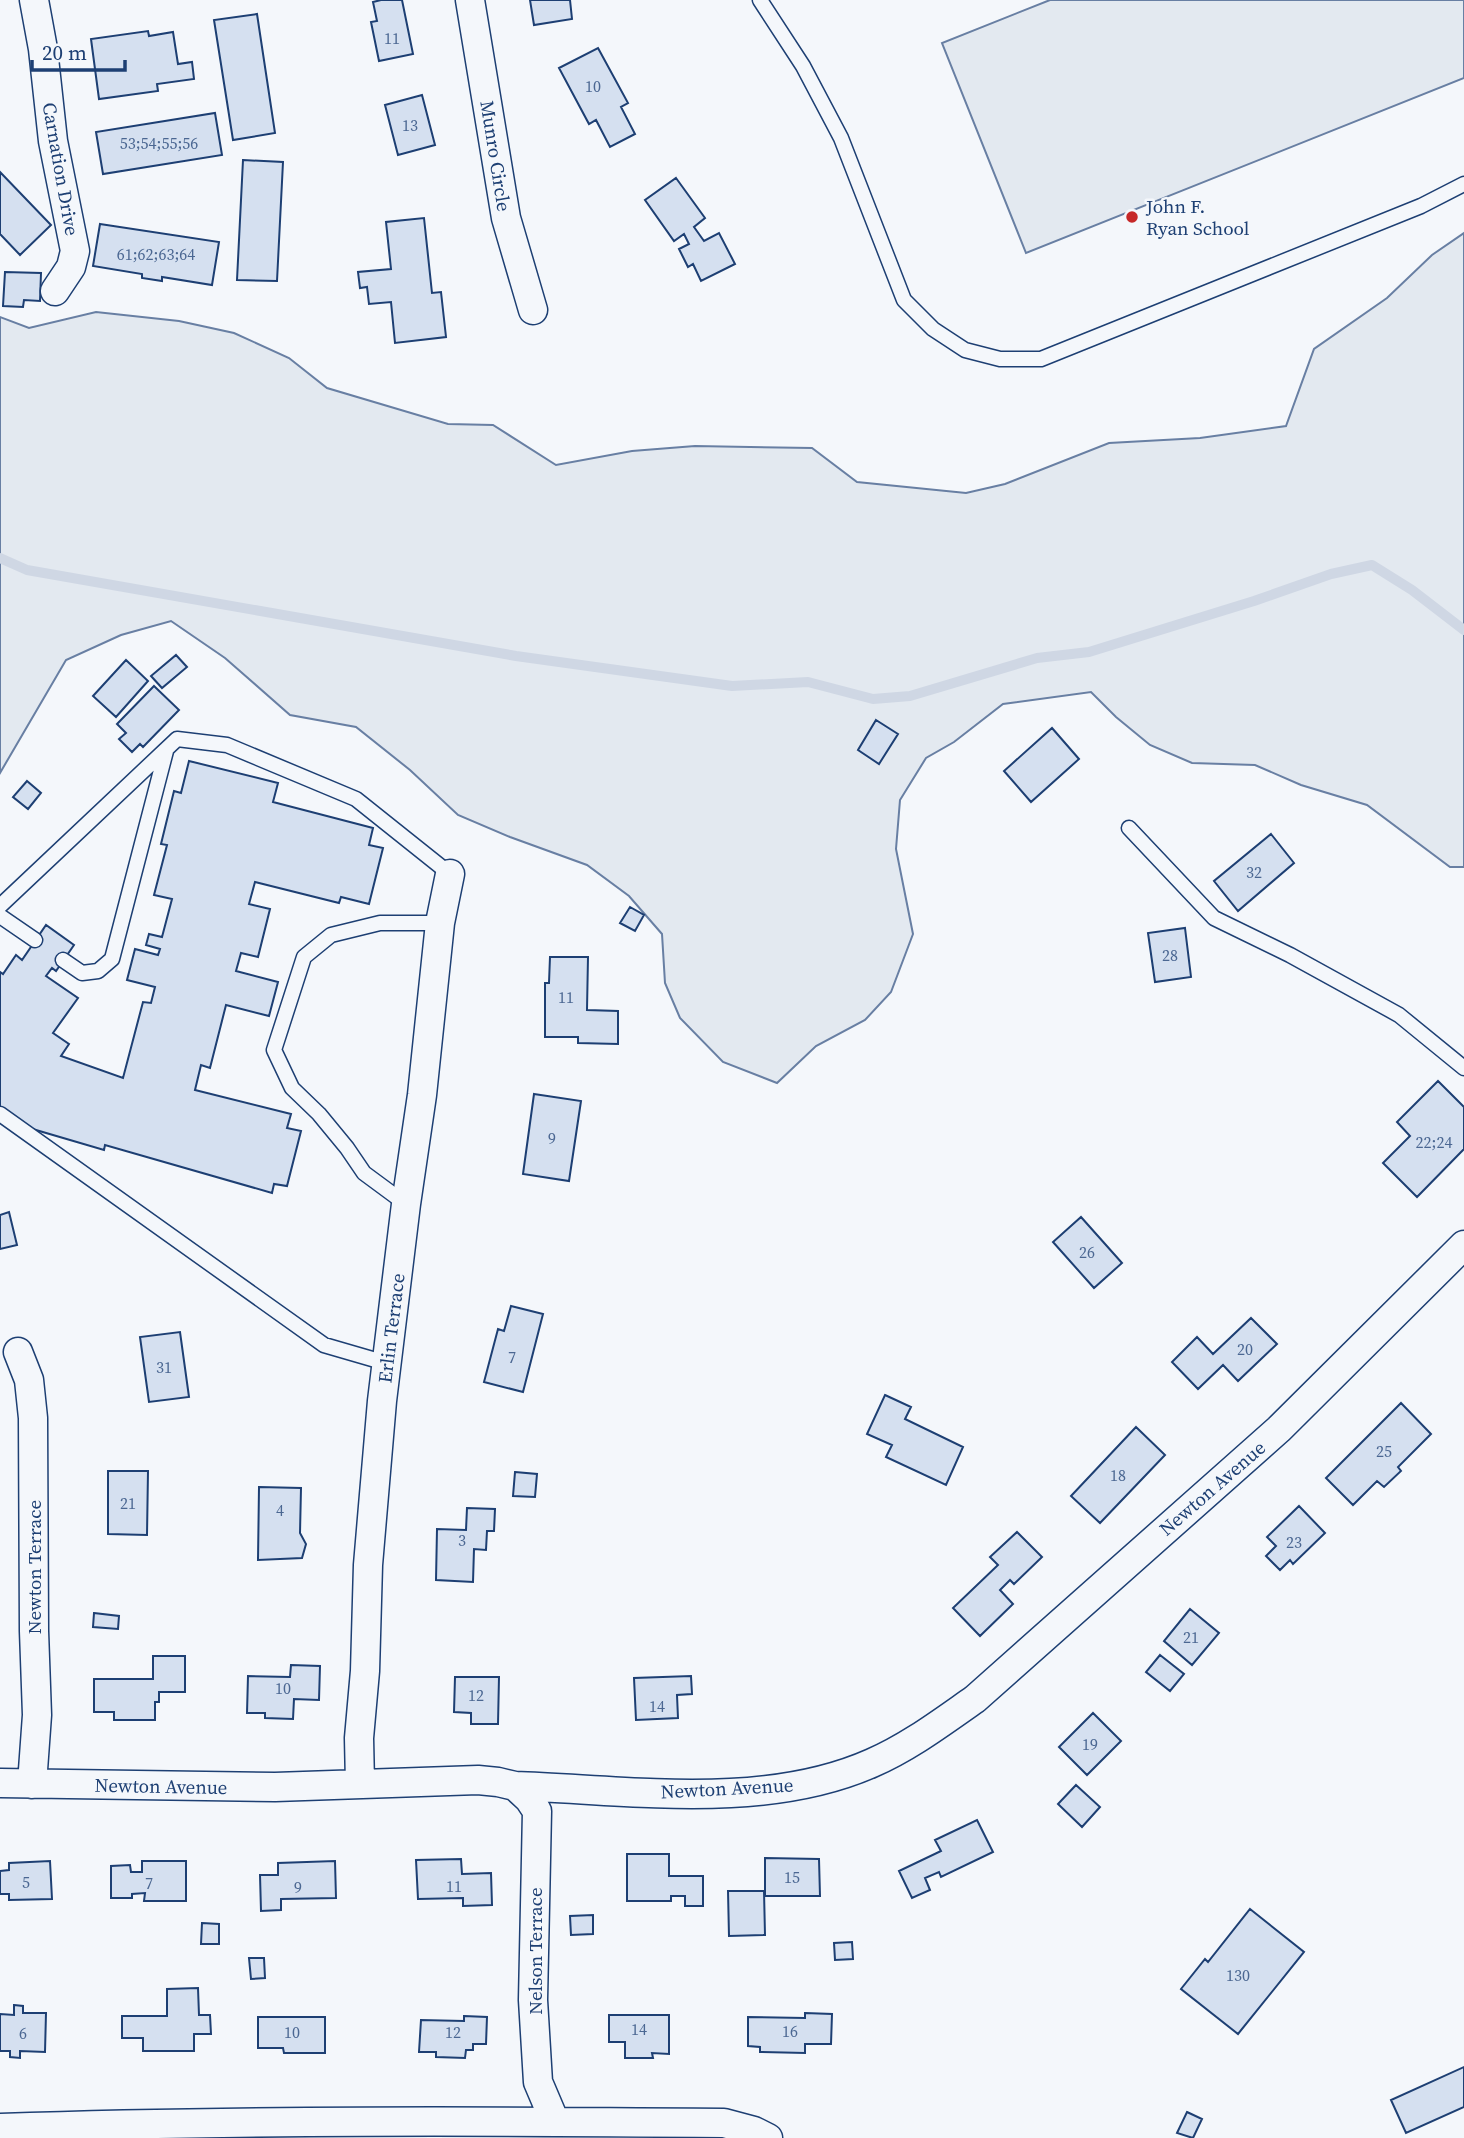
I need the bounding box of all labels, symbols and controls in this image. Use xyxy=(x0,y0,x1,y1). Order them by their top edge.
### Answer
house number: 11 xyxy=(384,27,400,49)
scale bar xyxy=(32,28,124,72)
text: 20 m xyxy=(42,38,87,67)
house number: 10 xyxy=(585,75,601,97)
street label: Munro Circle xyxy=(474,99,518,213)
street label: Carnation Drive xyxy=(36,100,86,238)
house number: 13 xyxy=(402,114,418,136)
house number: 53;54;55;56 xyxy=(120,132,198,154)
place label: John F. Ryan School xyxy=(1145,193,1250,241)
marker: John F. Ryan School xyxy=(1124,209,1140,225)
house number: 61;62;63;64 xyxy=(117,243,195,265)
house number: 32 xyxy=(1246,861,1262,883)
house number: 28 xyxy=(1162,944,1178,966)
house number: 11 xyxy=(558,986,574,1008)
house number: 9 xyxy=(548,1127,556,1149)
house number: 22;24 xyxy=(1416,1131,1452,1153)
house number: 26 xyxy=(1079,1241,1095,1263)
street label: Erlin Terrace xyxy=(371,1272,411,1384)
house number: 20 xyxy=(1237,1338,1253,1360)
house number: 7 xyxy=(508,1346,516,1368)
house number: 31 xyxy=(156,1356,172,1378)
street label: Newton Avenue xyxy=(1153,1435,1271,1541)
house number: 25 xyxy=(1376,1440,1392,1462)
house number: 18 xyxy=(1110,1464,1126,1486)
house number: 21 xyxy=(120,1492,136,1514)
house number: 4 xyxy=(276,1499,284,1521)
street label: Newton Terrace xyxy=(21,1500,47,1634)
house number: 3 xyxy=(458,1529,466,1551)
house number: 23 xyxy=(1286,1531,1302,1553)
house number: 21 xyxy=(1183,1626,1199,1648)
house number: 10 xyxy=(275,1677,291,1699)
house number: 12 xyxy=(468,1684,484,1706)
house number: 14 xyxy=(649,1695,665,1717)
house number: 19 xyxy=(1082,1733,1098,1755)
street label: Newton Avenue xyxy=(94,1772,228,1800)
street label: Newton Avenue xyxy=(660,1772,794,1804)
house number: 15 xyxy=(784,1866,800,1888)
house number: 5 xyxy=(22,1871,30,1893)
house number: 7 xyxy=(145,1872,153,1894)
house number: 11 xyxy=(446,1875,462,1897)
house number: 9 xyxy=(294,1876,302,1898)
street label: Nelson Terrace xyxy=(522,1887,548,2015)
house number: 130 xyxy=(1226,1964,1250,1986)
house number: 14 xyxy=(631,2018,647,2040)
house number: 16 xyxy=(782,2020,798,2042)
house number: 10 xyxy=(284,2021,300,2043)
house number: 12 xyxy=(445,2021,461,2043)
house number: 6 xyxy=(19,2022,27,2044)

